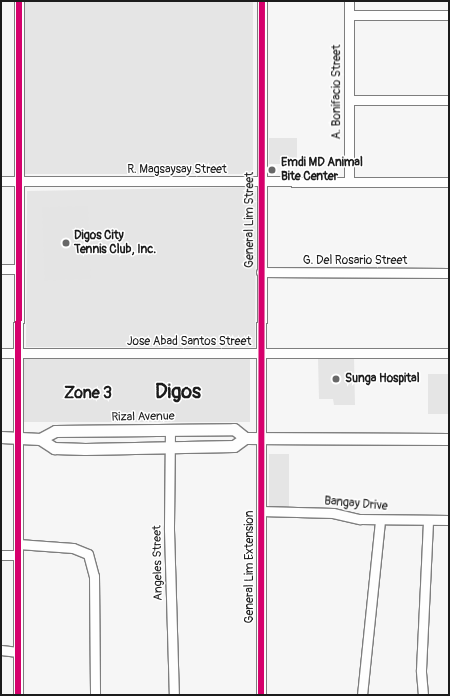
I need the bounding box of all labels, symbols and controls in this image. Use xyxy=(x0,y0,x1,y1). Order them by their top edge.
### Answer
street label: A. Bonifacio Street xyxy=(330,45,344,139)
place label: Emdi MD Animal Bite Center xyxy=(281,156,363,184)
street label: R. Magsaysay Street xyxy=(127,163,227,177)
marker: Emdi MD Animal Bite Center xyxy=(266,164,278,176)
street label: General Lim Street xyxy=(243,172,257,268)
place label: Digos City Tennis Club, Inc. xyxy=(74,229,156,257)
marker: Digos City Tennis Club, Inc. xyxy=(61,238,71,248)
street label: G. Del Rosario Street xyxy=(303,254,407,268)
street label: Jose Abad Santos Street xyxy=(127,335,251,349)
place label: Sunga Hospital xyxy=(345,372,420,386)
marker: Sunga Hospital xyxy=(330,373,342,385)
district label: Digos xyxy=(155,379,201,403)
district label: Zone 3 xyxy=(64,383,112,403)
street label: Rizal Avenue xyxy=(111,409,175,425)
street label: Bangay Drive xyxy=(324,494,388,514)
street label: General Lim Extension xyxy=(243,511,257,623)
street label: Angeles Street xyxy=(150,525,166,601)

